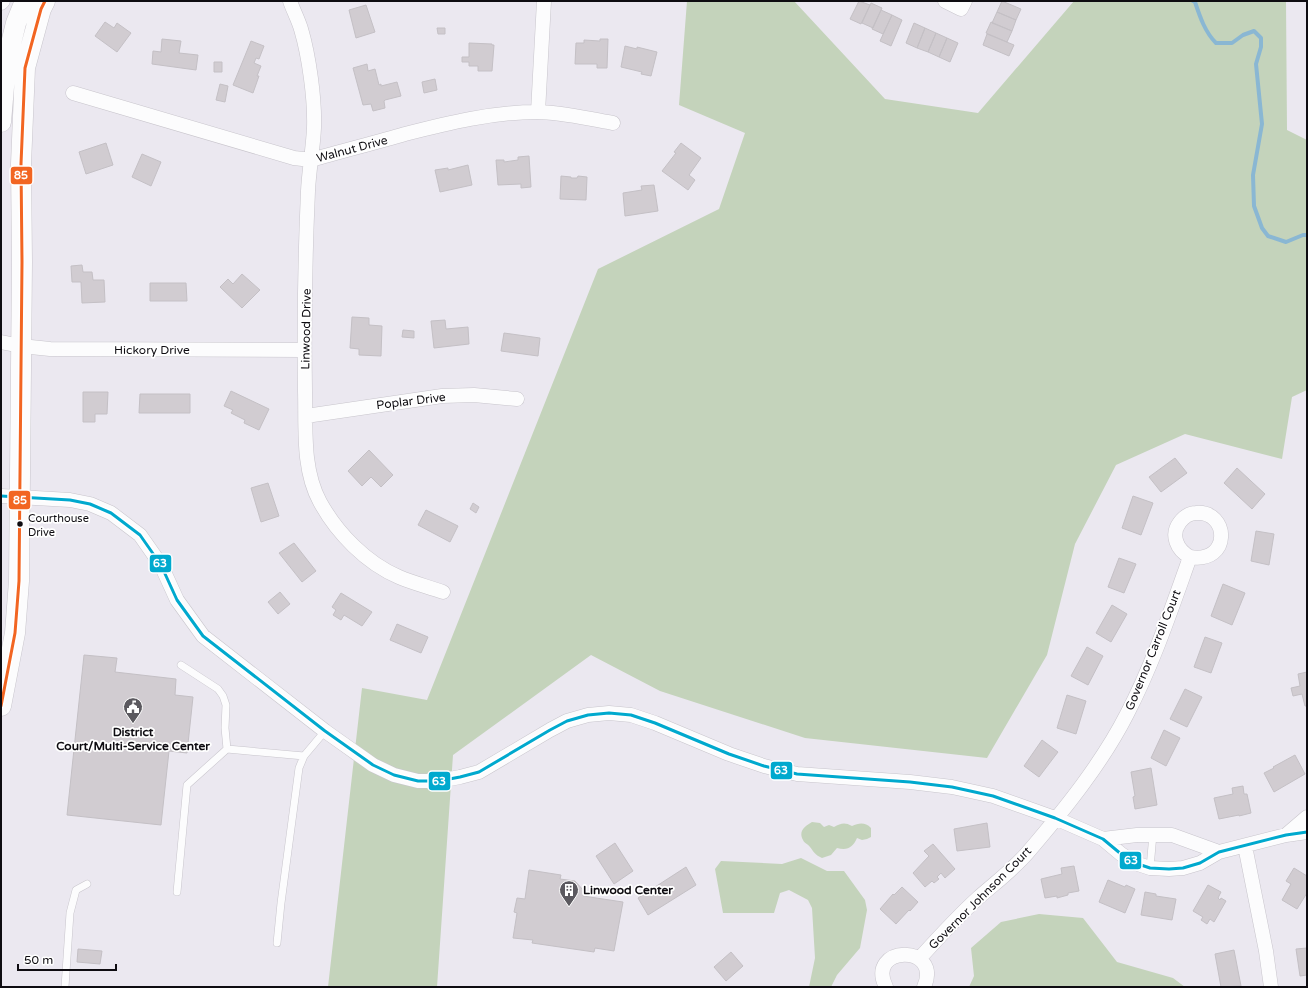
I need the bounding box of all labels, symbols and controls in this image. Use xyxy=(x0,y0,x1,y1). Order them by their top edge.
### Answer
street label: Walnut Drive xyxy=(315,133,389,165)
line badge: 85 xyxy=(10,166,33,185)
text: 85 xyxy=(14,169,28,182)
street label: Linwood Drive xyxy=(298,288,314,370)
street label: Hickory Drive xyxy=(114,343,190,357)
street label: Poplar Drive xyxy=(376,390,447,412)
line badge: 85 xyxy=(8,490,31,510)
text: 85 xyxy=(13,494,27,507)
place label: Courthouse Drive xyxy=(28,512,89,539)
marker: Courthouse Drive xyxy=(15,519,25,529)
line badge: 63 xyxy=(149,554,172,573)
text: 63 xyxy=(153,557,167,570)
street label: Governor Carroll Court xyxy=(1122,587,1184,712)
public building icon: District Court/Multi-Service Center xyxy=(122,696,144,724)
place label: District Court/Multi-Service Center xyxy=(56,725,210,753)
line badge: 63 xyxy=(770,761,793,780)
text: 63 xyxy=(774,764,788,777)
line badge: 63 xyxy=(428,771,451,791)
text: 63 xyxy=(432,775,446,788)
street label: Governor Johnson Court xyxy=(926,844,1034,952)
line badge: 63 xyxy=(1119,851,1142,870)
text: 63 xyxy=(1124,854,1138,867)
building icon: Linwood Center xyxy=(558,879,580,907)
place label: Linwood Center xyxy=(583,883,673,897)
scale bar xyxy=(18,946,116,972)
text: 50 m xyxy=(24,953,53,967)

